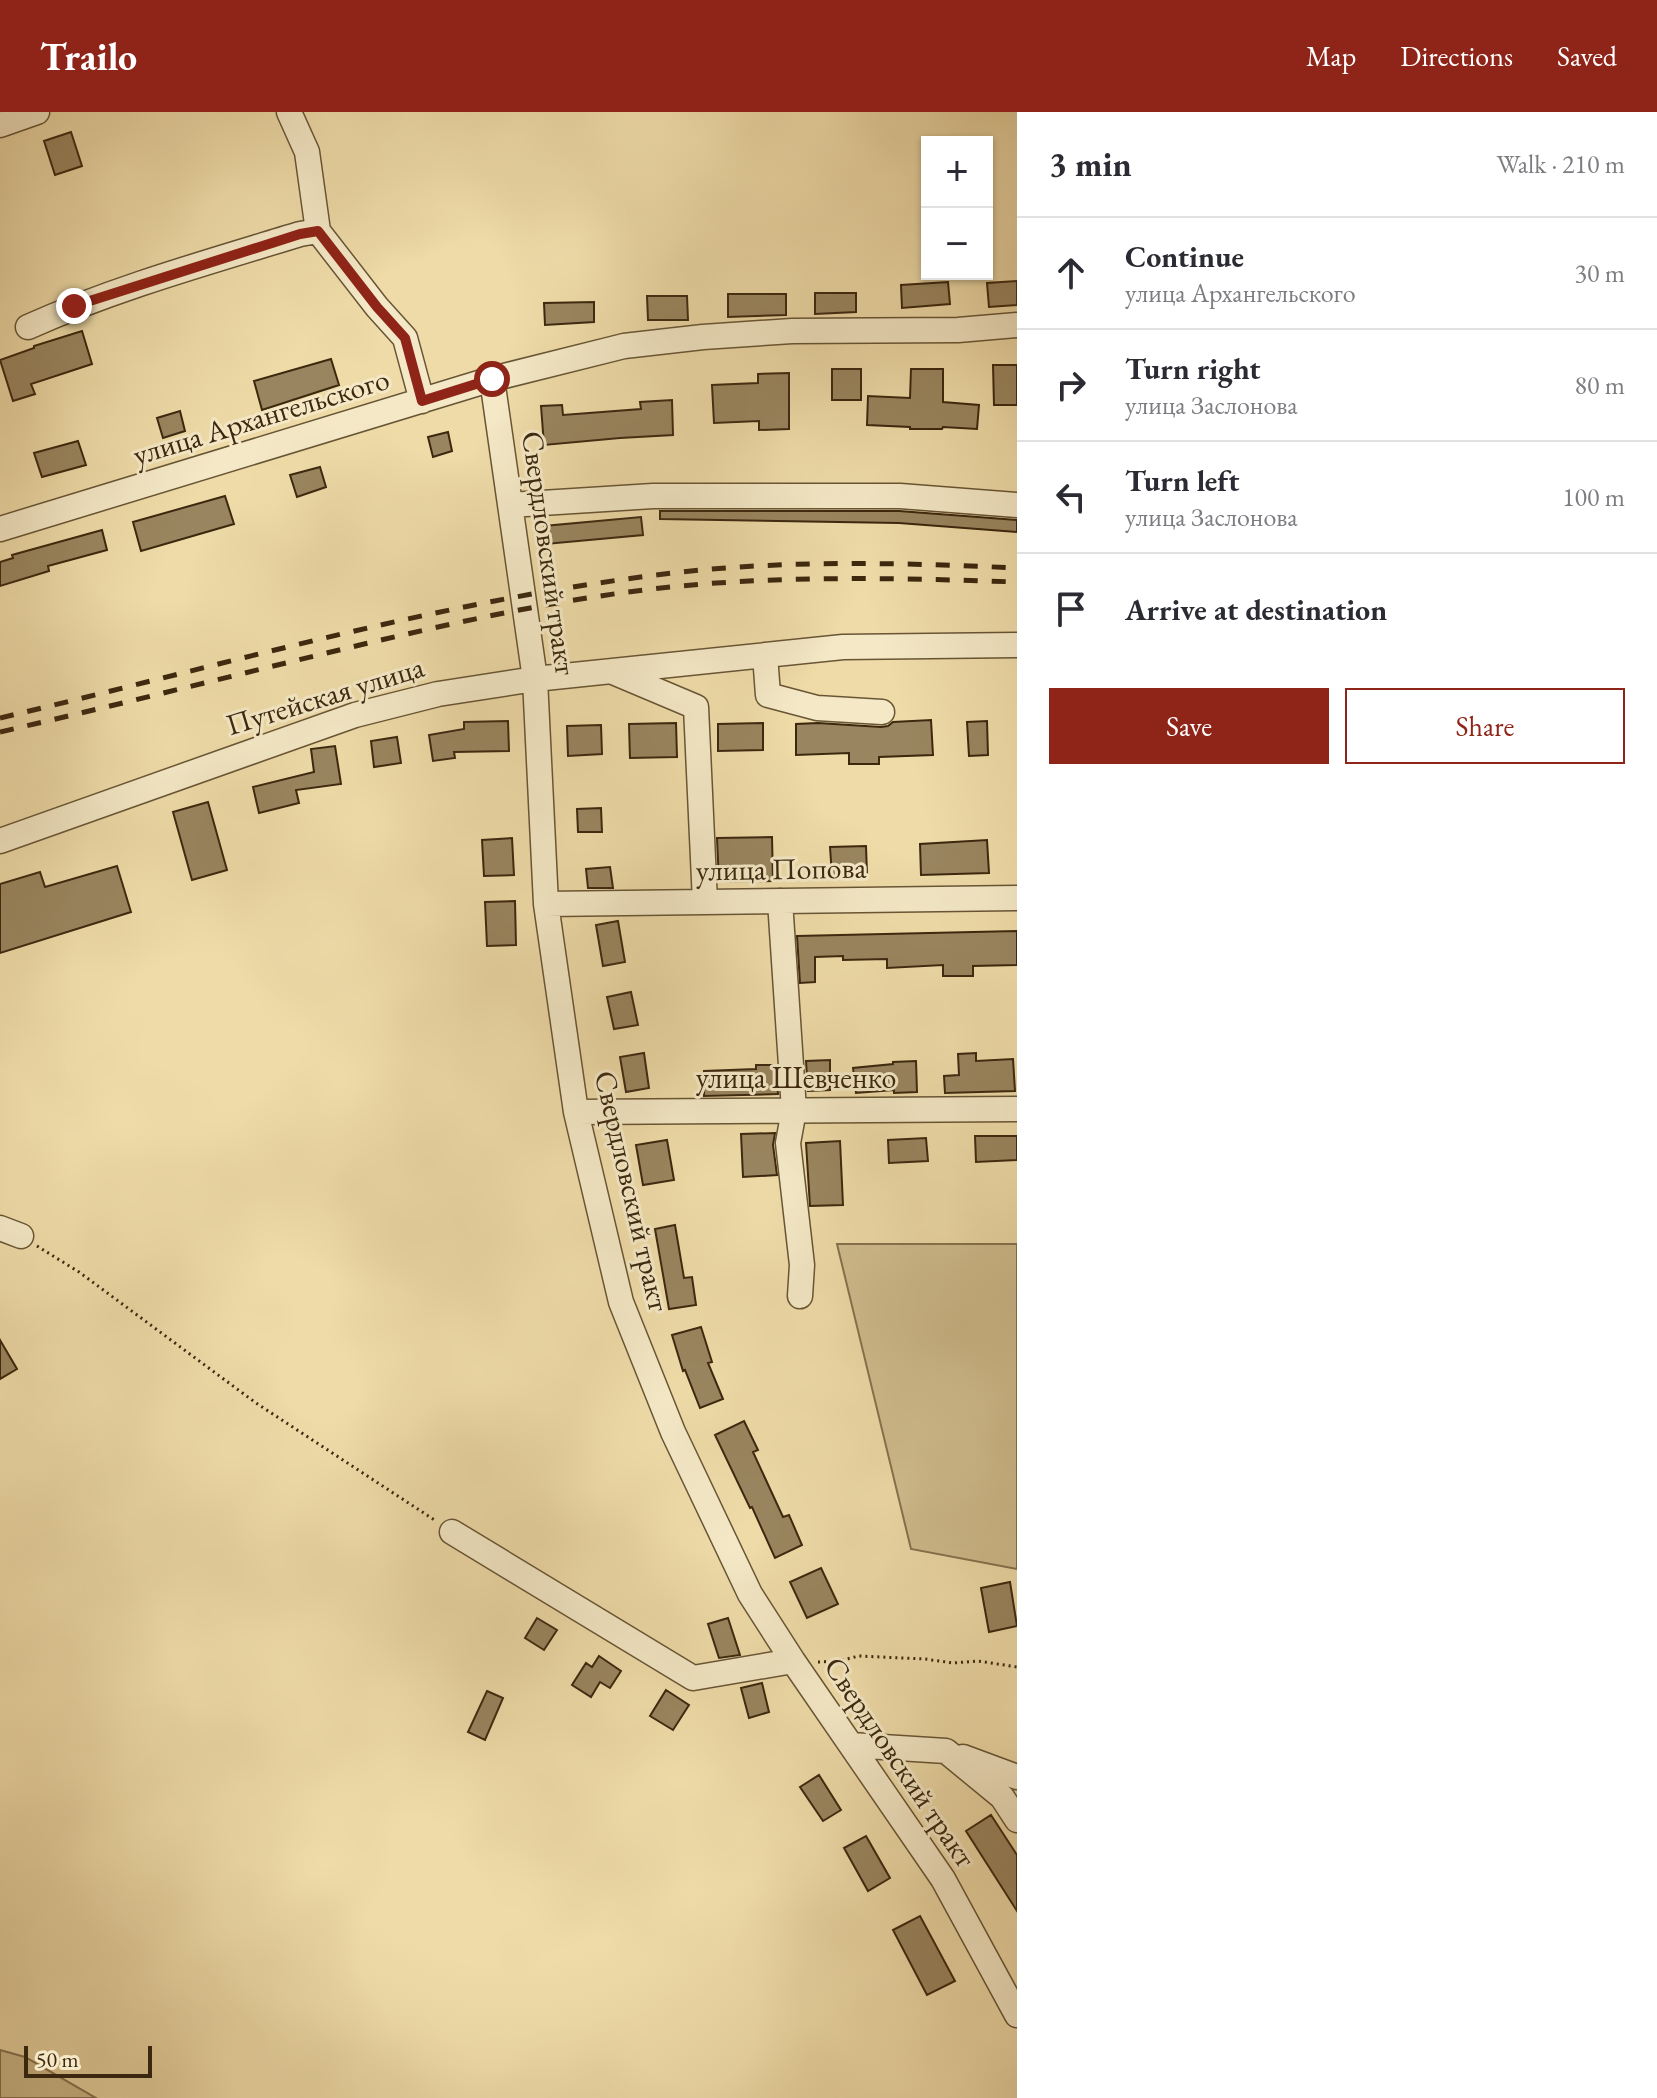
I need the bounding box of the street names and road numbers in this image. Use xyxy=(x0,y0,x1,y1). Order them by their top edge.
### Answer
street label: улица Архангельского xyxy=(128,359,394,474)
street label: Свердловский тракт xyxy=(513,428,586,677)
street label: Путейская улица xyxy=(221,647,429,744)
street label: улица Попова xyxy=(695,848,867,889)
street label: улица Шевченко xyxy=(696,1058,896,1097)
street label: Свердловский тракт xyxy=(586,1067,679,1315)
street label: Свердловский тракт xyxy=(816,1649,985,1875)

